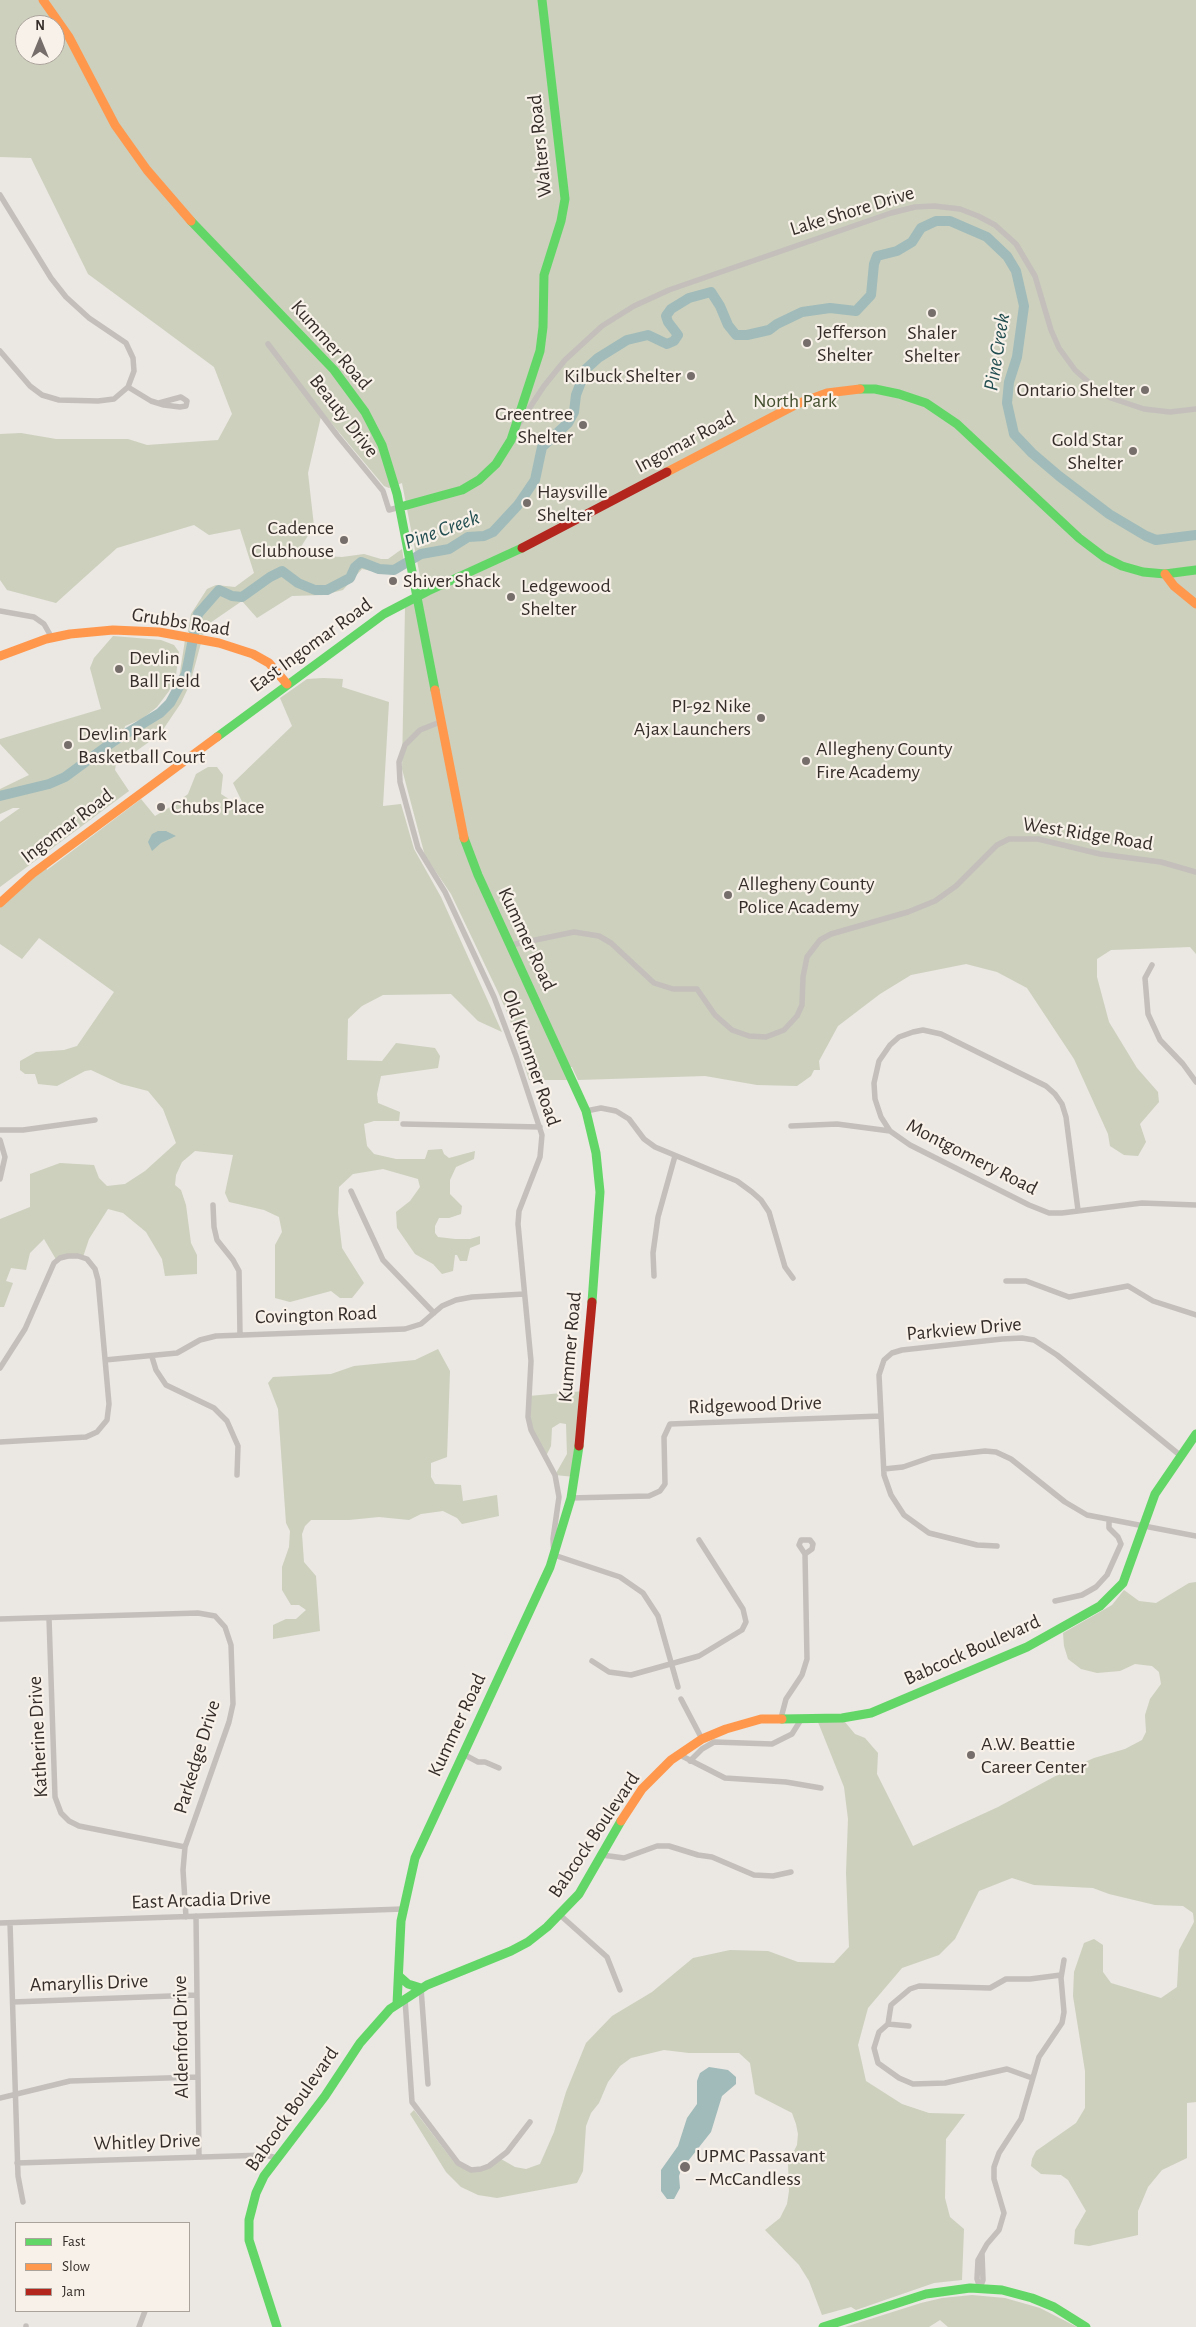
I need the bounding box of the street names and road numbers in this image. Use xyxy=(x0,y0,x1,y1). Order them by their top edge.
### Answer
street label: Walters Road xyxy=(523,93,557,199)
street label: Lake Shore Drive xyxy=(787,181,917,241)
street label: Kummer Road xyxy=(285,295,377,395)
street label: Beauty Drive xyxy=(304,370,384,462)
street label: Ingomar Road xyxy=(631,406,739,478)
street label: East Ingomar Road xyxy=(245,593,377,697)
street label: Grubbs Road xyxy=(130,602,232,642)
street label: Ingomar Road xyxy=(16,783,118,869)
street label: West Ridge Road xyxy=(1021,812,1155,856)
street label: Kummer Road xyxy=(493,884,561,994)
street label: Old Kummer Road xyxy=(496,987,566,1129)
street label: Montgomery Road xyxy=(902,1114,1042,1200)
street label: Kummer Road xyxy=(553,1291,587,1403)
street label: Covington Road xyxy=(255,1301,377,1329)
street label: Parkview Drive xyxy=(905,1312,1023,1346)
street label: Ridgewood Drive xyxy=(688,1391,822,1419)
street label: Babcock Boulevard xyxy=(900,1609,1044,1691)
street label: Kummer Road xyxy=(423,1670,491,1780)
street label: Katherine Drive xyxy=(23,1676,53,1798)
street label: Parkedge Drive xyxy=(168,1697,226,1817)
street label: Babcock Boulevard xyxy=(543,1768,645,1902)
street label: East Arcadia Drive xyxy=(131,1886,271,1914)
street label: Amaryllis Drive xyxy=(29,1969,149,1997)
street label: Aldenford Drive xyxy=(168,1975,194,2099)
street label: Babcock Boulevard xyxy=(240,2042,344,2176)
street label: Whitley Drive xyxy=(93,2128,201,2156)

